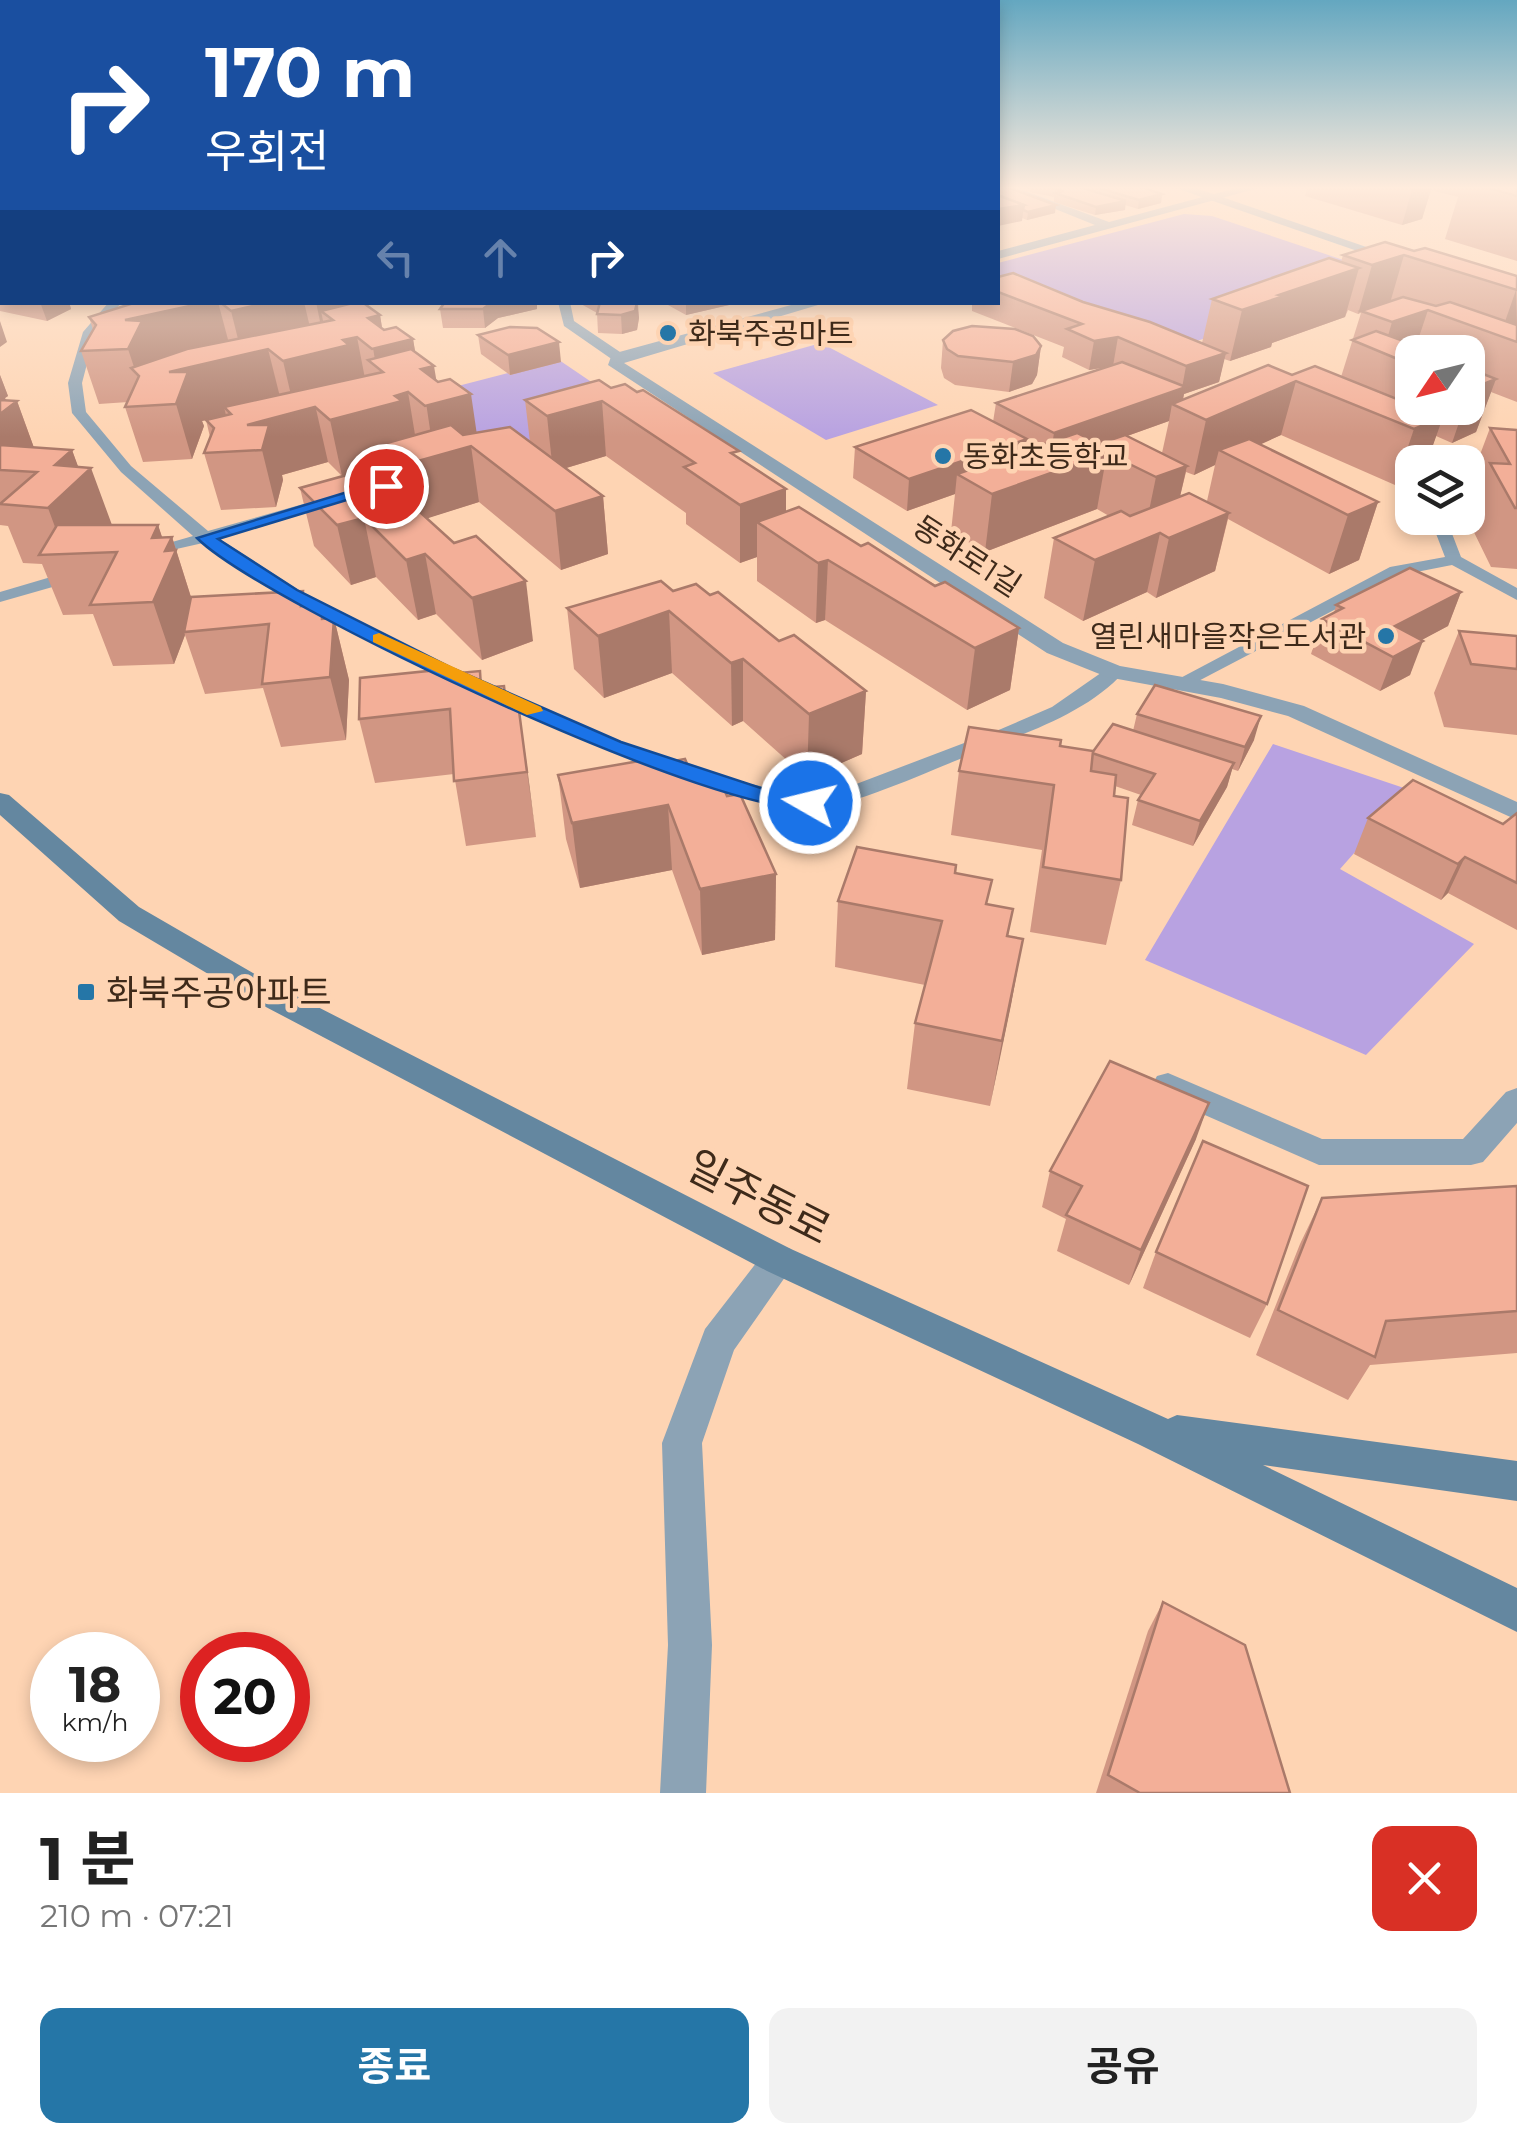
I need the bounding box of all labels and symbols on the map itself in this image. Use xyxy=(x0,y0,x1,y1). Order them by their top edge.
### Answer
place label: 화북주공마트 xyxy=(688,315,854,352)
marker: 화북주공마트 xyxy=(657,322,679,344)
north arrow xyxy=(1395,335,1485,425)
place label: 동화초등학교 xyxy=(963,438,1129,475)
pin xyxy=(344,444,429,529)
marker: 동화초등학교 xyxy=(932,445,954,467)
street label: 동화로1길 xyxy=(906,507,1028,605)
place label: 열린새마을작은도서관 xyxy=(1090,618,1366,655)
marker: 열린새마을작은도서관 xyxy=(1375,625,1397,647)
position arrow xyxy=(758,751,862,855)
place label: 화북주공아파트 xyxy=(106,971,331,1014)
marker: 화북주공아파트 xyxy=(75,981,97,1003)
street label: 일주동로 xyxy=(678,1139,840,1255)
speed limit sign: 20 xyxy=(180,1632,310,1762)

